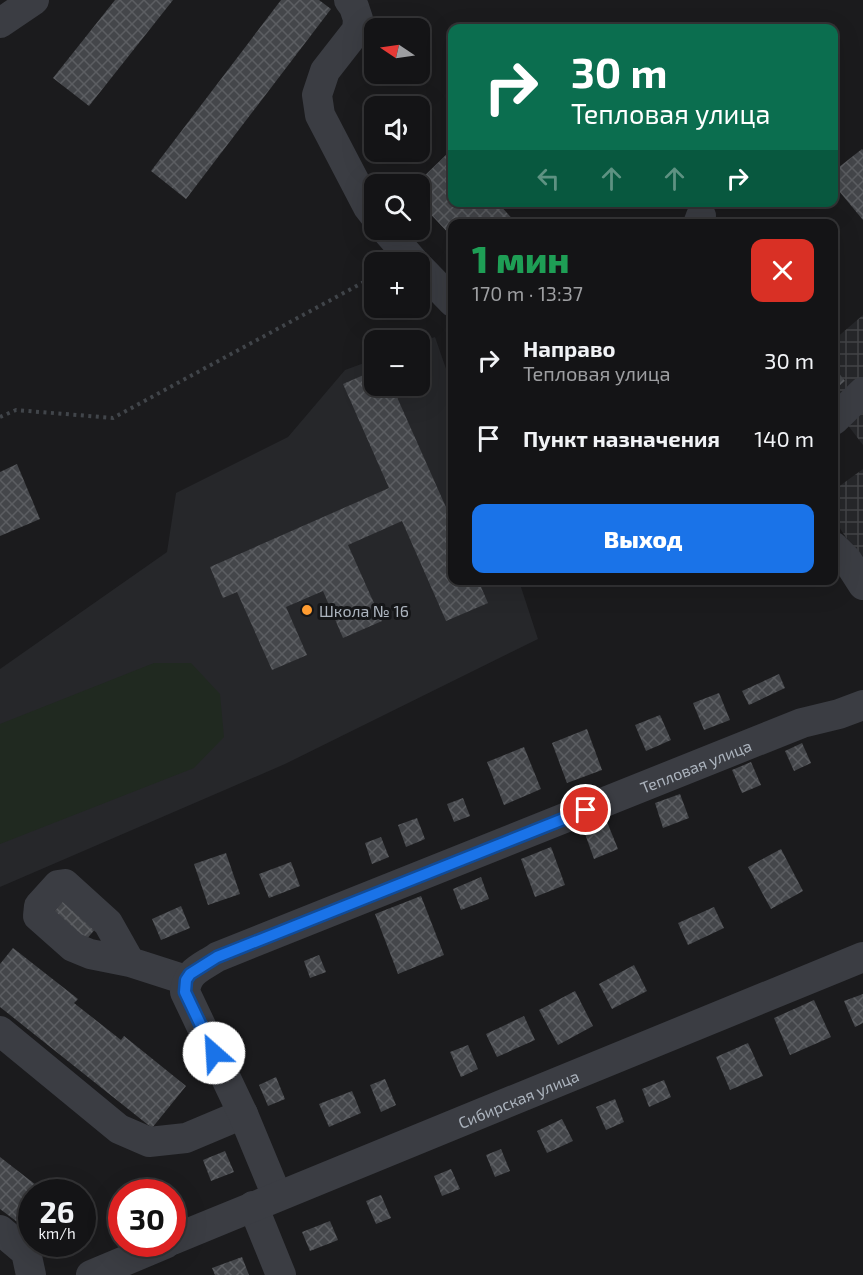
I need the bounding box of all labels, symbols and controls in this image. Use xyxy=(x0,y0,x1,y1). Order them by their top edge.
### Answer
north arrow xyxy=(364,18,430,84)
map controls xyxy=(364,18,430,396)
text: 30 m xyxy=(571,46,667,96)
icon: right xyxy=(472,48,550,126)
button: sound xyxy=(364,96,430,162)
text: Тепловая улица xyxy=(571,97,770,129)
icon: left xyxy=(532,162,565,195)
icon: ahead xyxy=(595,162,628,195)
icon: ahead xyxy=(658,162,691,195)
icon: right xyxy=(721,162,754,195)
button: search xyxy=(364,174,430,240)
text: 1 мин xyxy=(472,237,570,280)
button: close xyxy=(751,239,814,302)
button: + xyxy=(364,252,430,318)
text: 170 m · 13:37 xyxy=(472,281,583,305)
button: − xyxy=(364,330,430,396)
text: Направо xyxy=(523,335,616,361)
icon: right xyxy=(472,344,505,377)
text: 30 m xyxy=(764,347,814,373)
text: Тепловая улица xyxy=(523,361,671,385)
icon: arrive xyxy=(472,422,505,455)
text: Пункт назначения xyxy=(523,425,720,451)
text: 140 m xyxy=(754,425,814,451)
button: Выход xyxy=(472,504,814,573)
place label: Школа № 16 xyxy=(319,601,409,620)
marker: Школа № 16 xyxy=(300,603,314,617)
street label: Тепловая улица xyxy=(637,735,754,796)
pin xyxy=(560,784,611,835)
icon: arrive xyxy=(569,793,602,826)
position arrow xyxy=(182,1021,246,1085)
street label: Сибирская улица xyxy=(455,1065,581,1131)
speed limit sign: 30 xyxy=(108,1179,186,1257)
text: 26 xyxy=(39,1193,75,1229)
text: km/h xyxy=(38,1224,76,1242)

